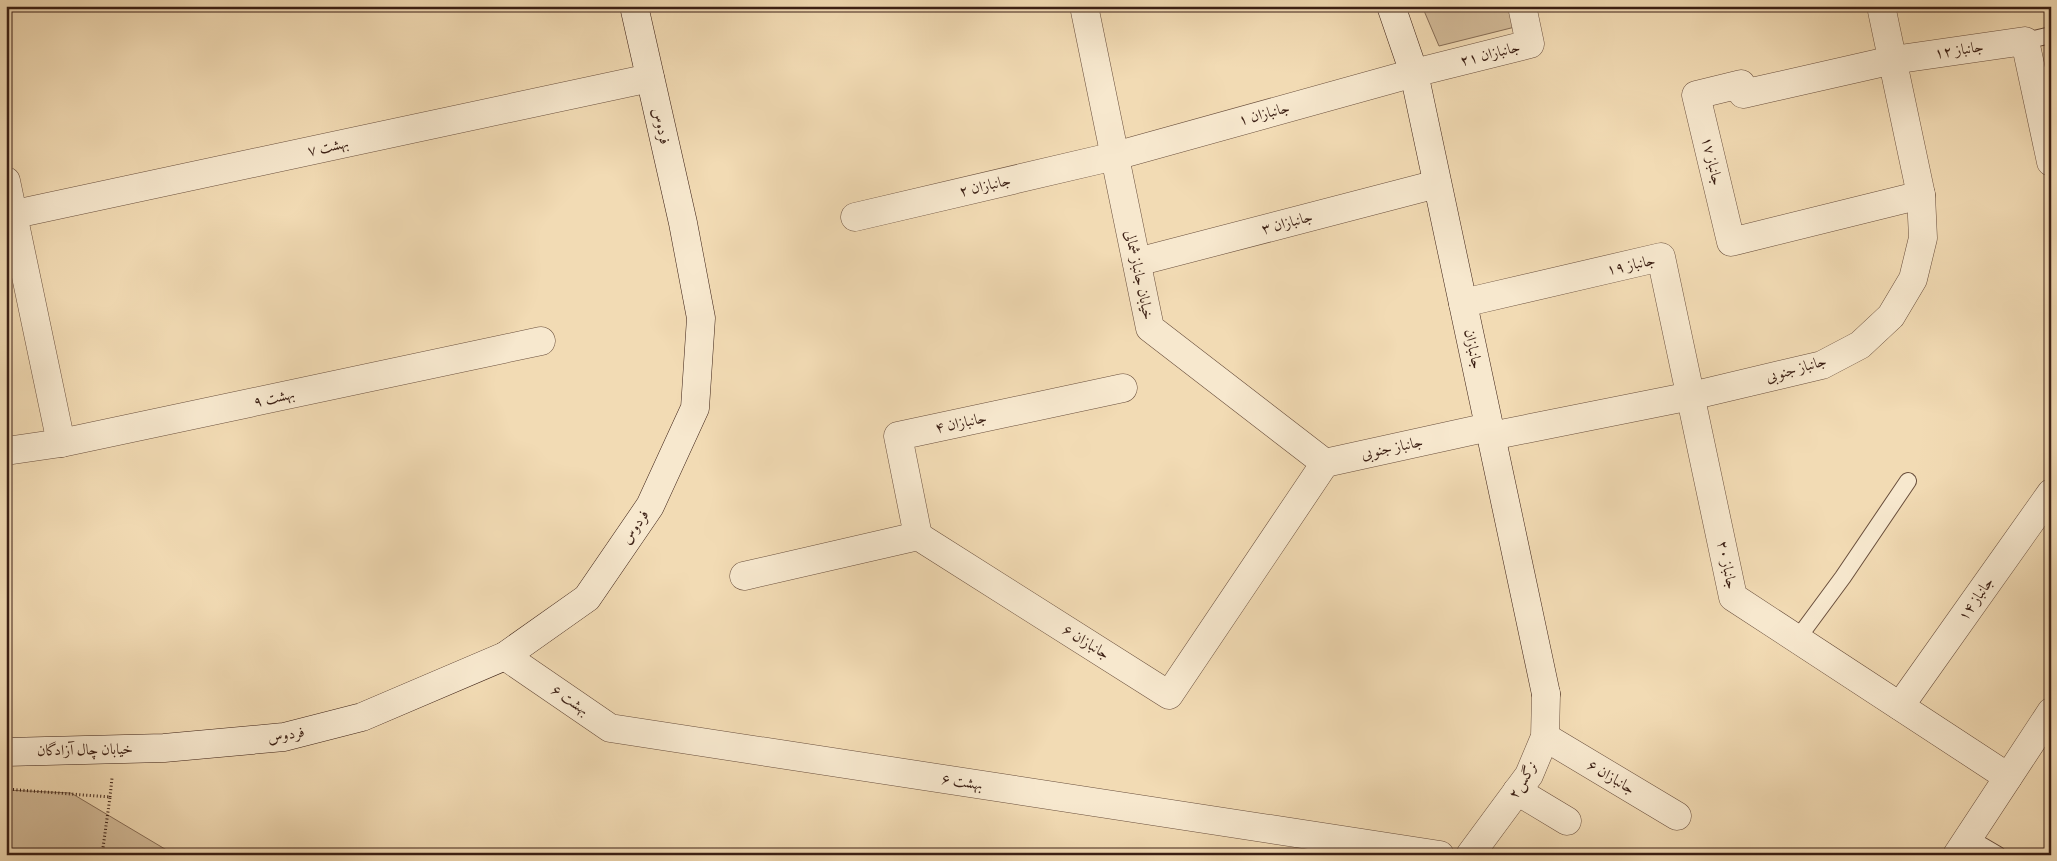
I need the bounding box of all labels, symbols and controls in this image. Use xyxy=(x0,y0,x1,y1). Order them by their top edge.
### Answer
street label: جانبازان ۲۱ xyxy=(1458,37,1522,71)
street label: جانباز ۱۲ xyxy=(1933,37,1985,63)
street label: جانبازان ۱ xyxy=(1236,98,1292,130)
street label: فردوس xyxy=(648,106,674,146)
street label: بهشت ۷ xyxy=(306,133,350,161)
street label: جانباز ۱۷ xyxy=(1697,135,1727,187)
street label: جانبازان ۲ xyxy=(957,171,1013,201)
street label: جانبازان ۳ xyxy=(1259,207,1315,239)
street label: خیابان جانباز شمالی xyxy=(1120,228,1158,322)
street label: جانباز ۱۹ xyxy=(1605,251,1657,279)
street label: جانبازان xyxy=(1460,327,1486,371)
street label: جانباز جنوبی xyxy=(1763,351,1829,388)
street label: بهشت ۹ xyxy=(252,384,296,412)
street label: جانبازان ۴ xyxy=(933,408,989,438)
street label: جانباز جنوبی xyxy=(1359,432,1425,465)
street label: فردوس xyxy=(617,506,653,548)
street label: جانباز ۲۰ xyxy=(1713,539,1741,591)
street label: جانباز ۱۴ xyxy=(1954,573,1998,625)
street label: جانبازان ۶ xyxy=(1059,620,1113,664)
street label: بهشت ۶ xyxy=(547,680,593,720)
street label: فردوس xyxy=(266,722,306,748)
street label: خیابان چال آزادگان xyxy=(37,740,133,761)
street label: جانبازان ۶ xyxy=(1584,755,1638,799)
street label: نرگس۲ xyxy=(1504,758,1542,802)
street label: بهشت ۶ xyxy=(940,769,984,795)

